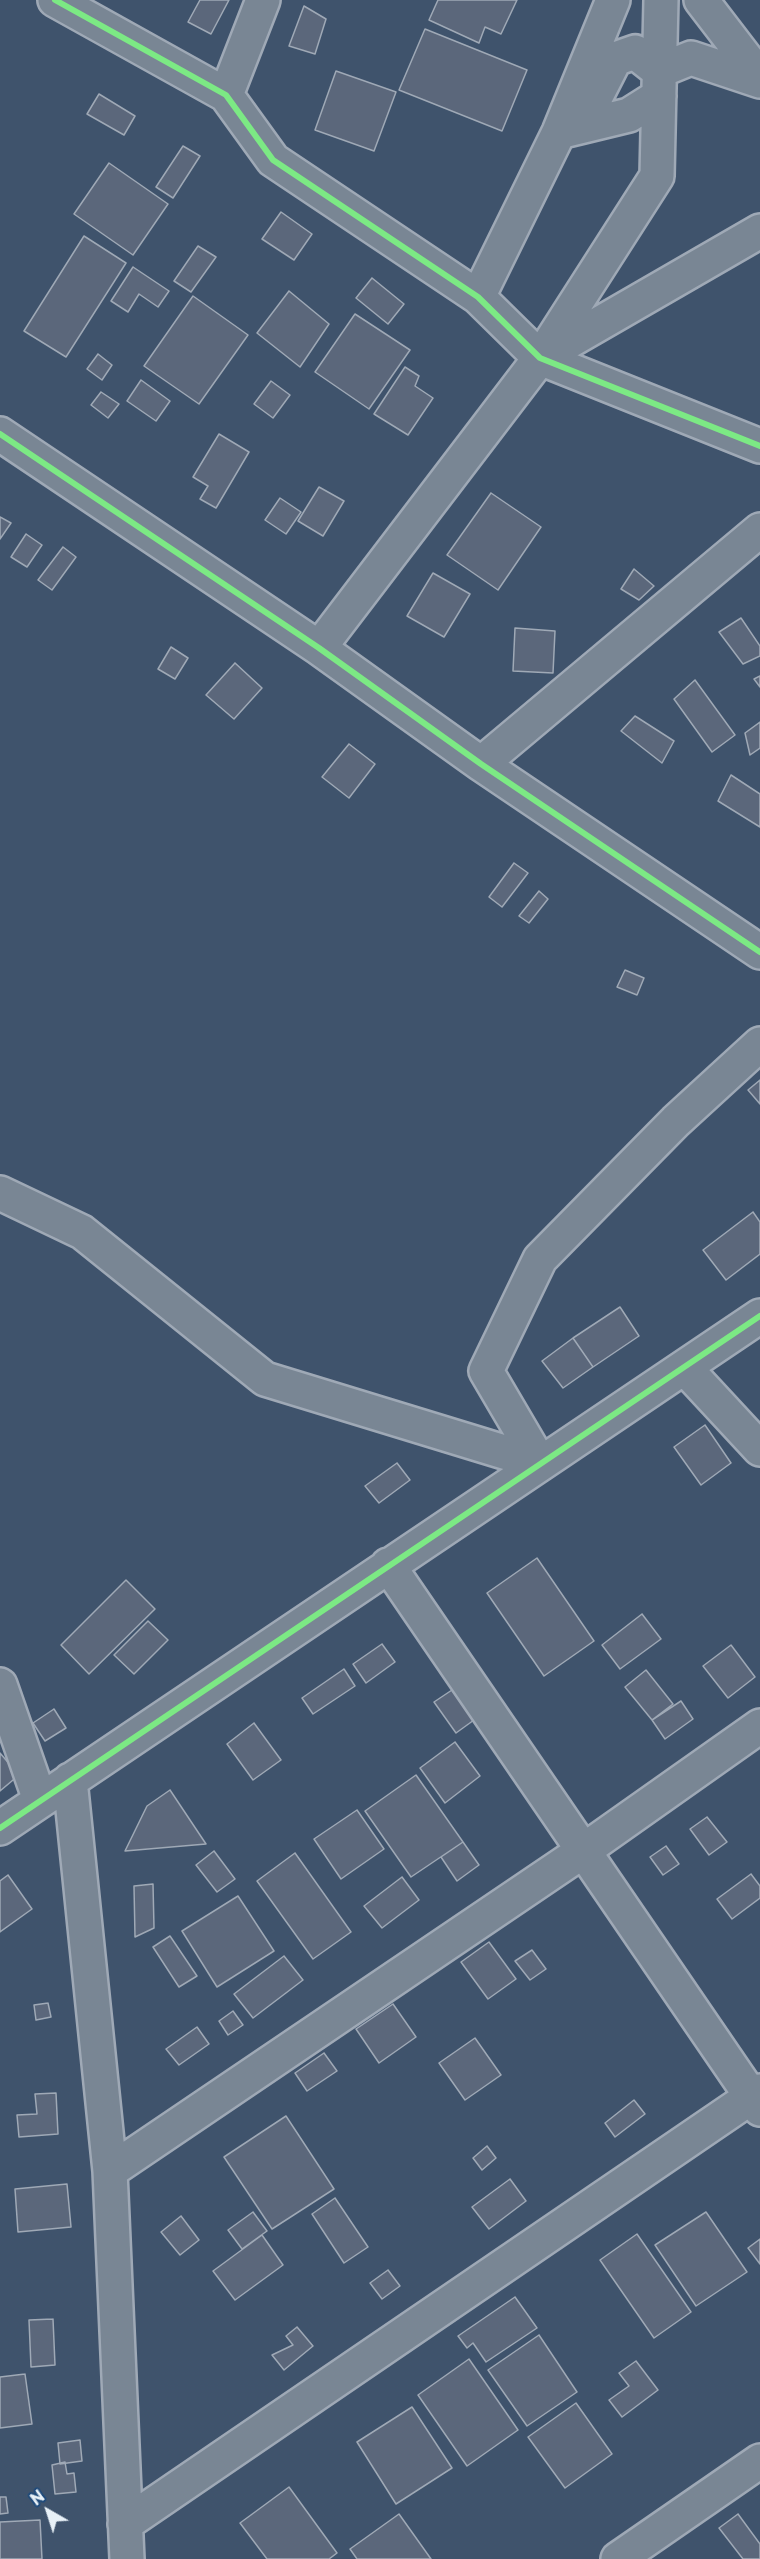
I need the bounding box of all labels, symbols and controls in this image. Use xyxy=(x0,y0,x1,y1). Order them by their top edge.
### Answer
north arrow xyxy=(18,2481,78,2541)
text: N xyxy=(24,2484,49,2510)

